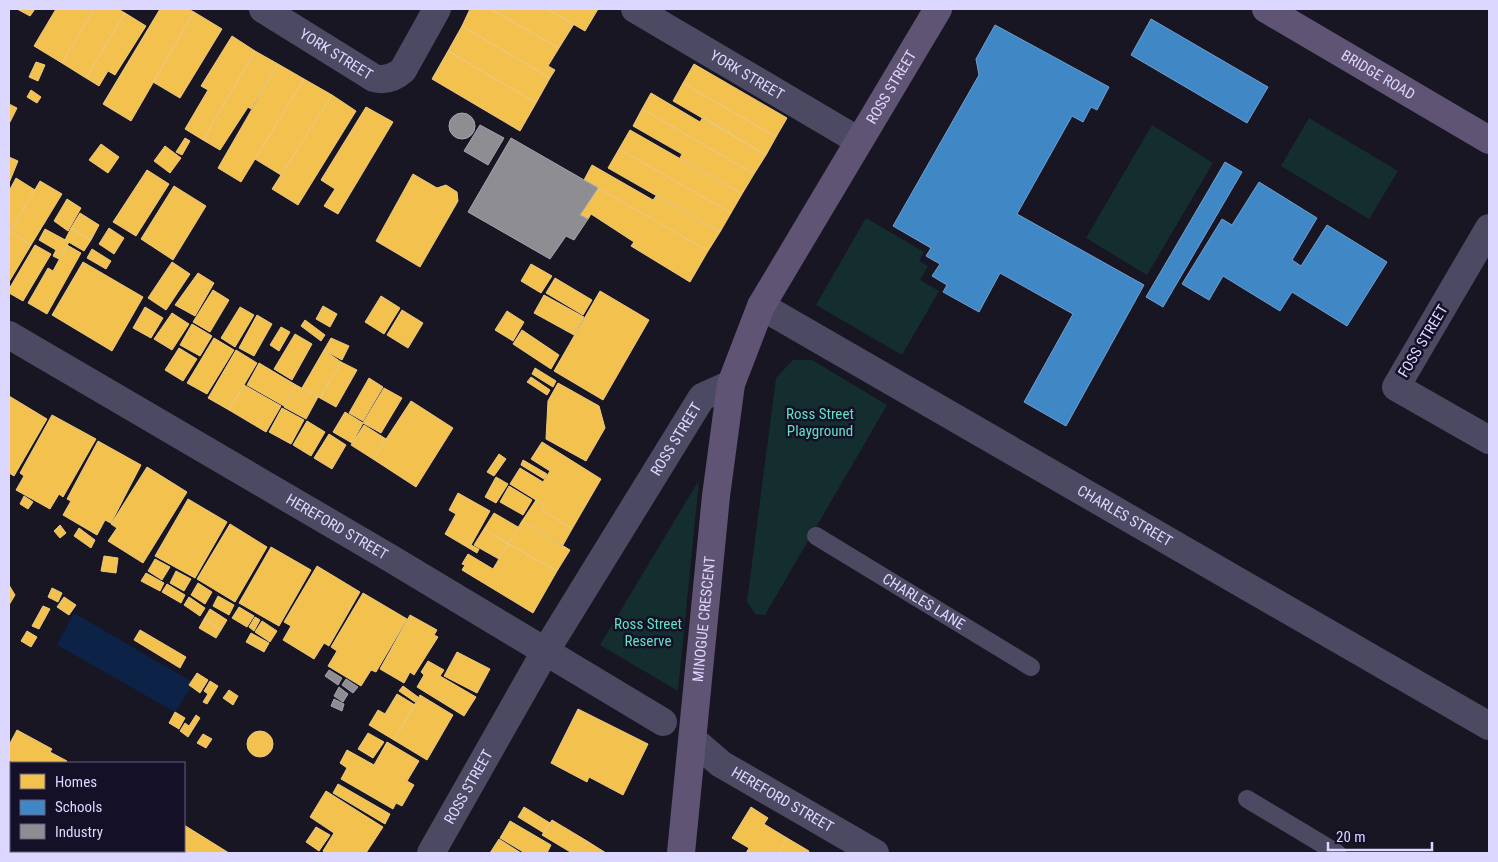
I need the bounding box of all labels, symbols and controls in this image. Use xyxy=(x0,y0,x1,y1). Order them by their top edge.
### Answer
street label: YORK STREET xyxy=(296,25,376,84)
street label: YORK STREET xyxy=(707,46,787,104)
street label: BRIDGE ROAD xyxy=(1338,46,1418,103)
street label: ROSS STREET xyxy=(863,47,920,127)
street label: FOSS STREET xyxy=(1394,301,1452,381)
street label: ROSS STREET xyxy=(647,399,705,479)
park label: Ross Street Playground xyxy=(786,405,854,440)
street label: CHARLES STREET xyxy=(1074,481,1176,550)
street label: HEREFORD STREET xyxy=(283,490,391,564)
street label: MINOGUE CRESCENT xyxy=(689,555,719,683)
street label: CHARLES LANE xyxy=(879,570,968,633)
park label: Ross Street Reserve xyxy=(614,615,682,650)
street label: ROSS STREET xyxy=(440,746,497,827)
legend xyxy=(10,762,185,852)
street label: HEREFORD STREET xyxy=(728,763,837,836)
text: Homes xyxy=(55,773,97,791)
text: Schools xyxy=(55,798,102,816)
scale bar xyxy=(1328,820,1432,852)
text: Industry xyxy=(55,823,103,841)
text: 20 m xyxy=(1336,828,1366,846)

